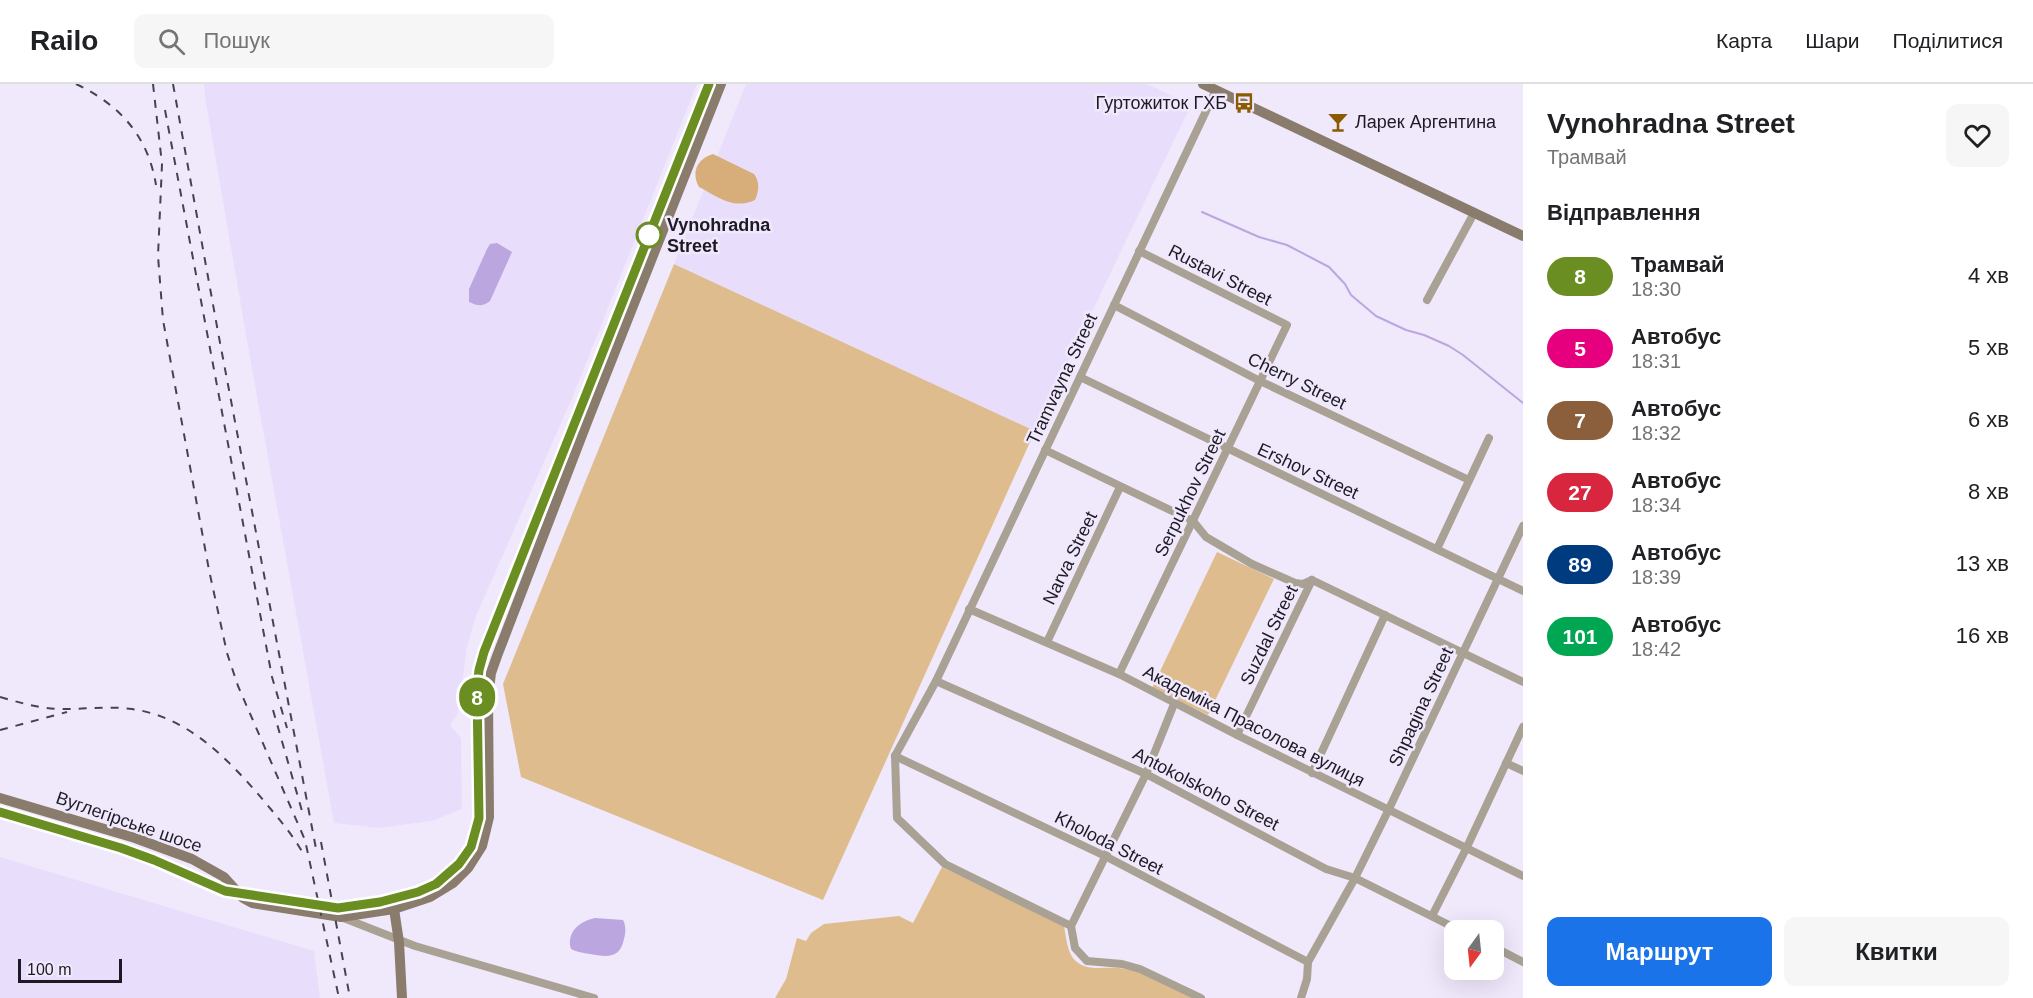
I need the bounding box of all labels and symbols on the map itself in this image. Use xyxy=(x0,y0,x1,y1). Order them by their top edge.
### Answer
bus stop icon: Гуртожиток ГХБ xyxy=(1232,91,1256,115)
place label: Гуртожиток ГХБ xyxy=(1096,93,1227,113)
bar icon: Ларек Аргентина xyxy=(1326,110,1350,134)
place label: Ларек Аргентина xyxy=(1355,112,1497,132)
place label: Vynohradna Street xyxy=(667,215,771,256)
marker: Vynohradna Street xyxy=(636,222,662,248)
street label: Rustavi Street xyxy=(1165,240,1275,310)
street label: Tramvayna Street xyxy=(1023,310,1101,448)
street label: Cherry Street xyxy=(1245,349,1349,413)
street label: Serpukhov Street xyxy=(1151,426,1229,560)
street label: Ershov Street xyxy=(1254,439,1362,503)
street label: Narva Street xyxy=(1039,508,1101,608)
street label: Suzdal Street xyxy=(1236,582,1302,688)
street label: Shpagina Street xyxy=(1385,644,1457,770)
street label: Академіка Прасолова вулиця xyxy=(1140,661,1368,791)
line badge: 8 xyxy=(458,678,496,716)
street label: Antokolskoho Street xyxy=(1130,744,1282,834)
street label: Вуглегірське шосе xyxy=(53,788,205,856)
street label: Kholoda Street xyxy=(1051,807,1167,879)
north arrow xyxy=(1444,920,1504,980)
scale bar xyxy=(18,956,122,984)

